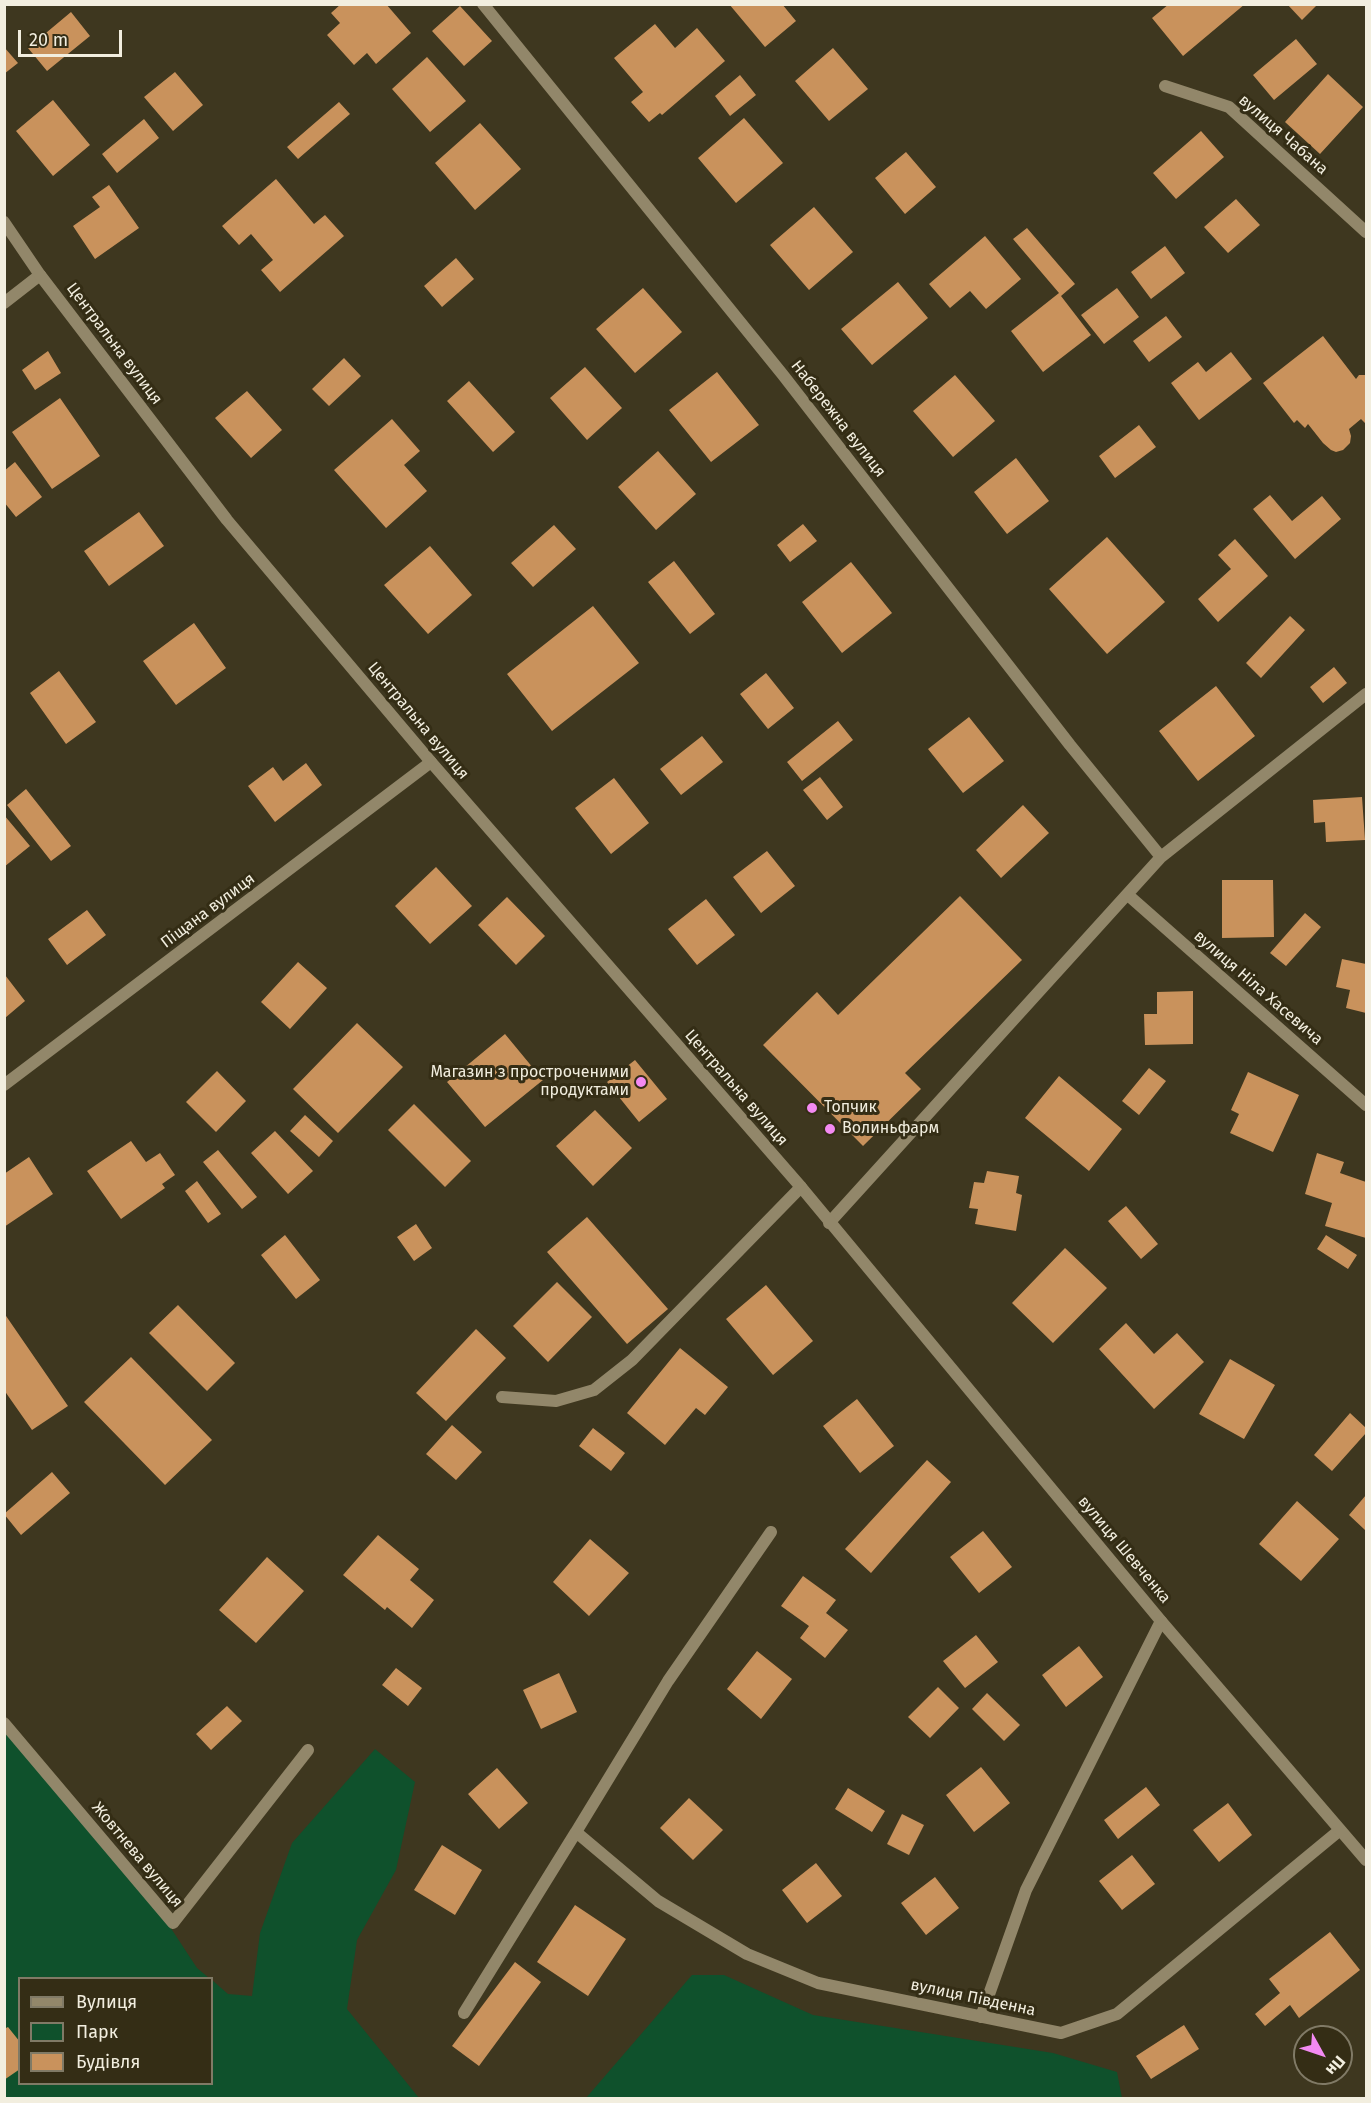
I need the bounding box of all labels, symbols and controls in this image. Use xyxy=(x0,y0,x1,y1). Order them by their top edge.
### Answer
scale bar xyxy=(21,18,124,56)
text: 20 m xyxy=(29,29,68,51)
street label: вулиця Чабана xyxy=(1234,91,1332,179)
street label: Центральна вулиця xyxy=(62,279,166,409)
street label: Набережна вулиця xyxy=(786,357,890,481)
street label: Центральна вулиця xyxy=(363,658,473,784)
street label: Піщана вулиця xyxy=(157,869,259,953)
street label: вулиця Ніла Хасевича xyxy=(1190,927,1326,1049)
street label: Центральна вулиця xyxy=(680,1026,792,1150)
place label: Магазин з простроченими продуктами xyxy=(430,1063,629,1101)
marker: Магазин з простроченими продуктами xyxy=(634,1075,648,1089)
place label: Топчик xyxy=(824,1098,877,1118)
marker: Топчик xyxy=(805,1101,819,1115)
place label: Волиньфарм xyxy=(842,1119,939,1139)
marker: Волиньфарм xyxy=(823,1122,837,1136)
street label: вулиця Шевченка xyxy=(1074,1493,1174,1607)
street label: Жовтнева вулиця xyxy=(87,1798,187,1912)
street label: вулиця Південна xyxy=(909,1975,1037,2021)
legend xyxy=(18,1977,213,2085)
text: Вулиця xyxy=(76,1991,137,2013)
text: Парк xyxy=(76,2021,118,2043)
north arrow xyxy=(1293,2025,1353,2085)
text: Будівля xyxy=(76,2051,140,2073)
text: Пн xyxy=(1322,2052,1349,2079)

